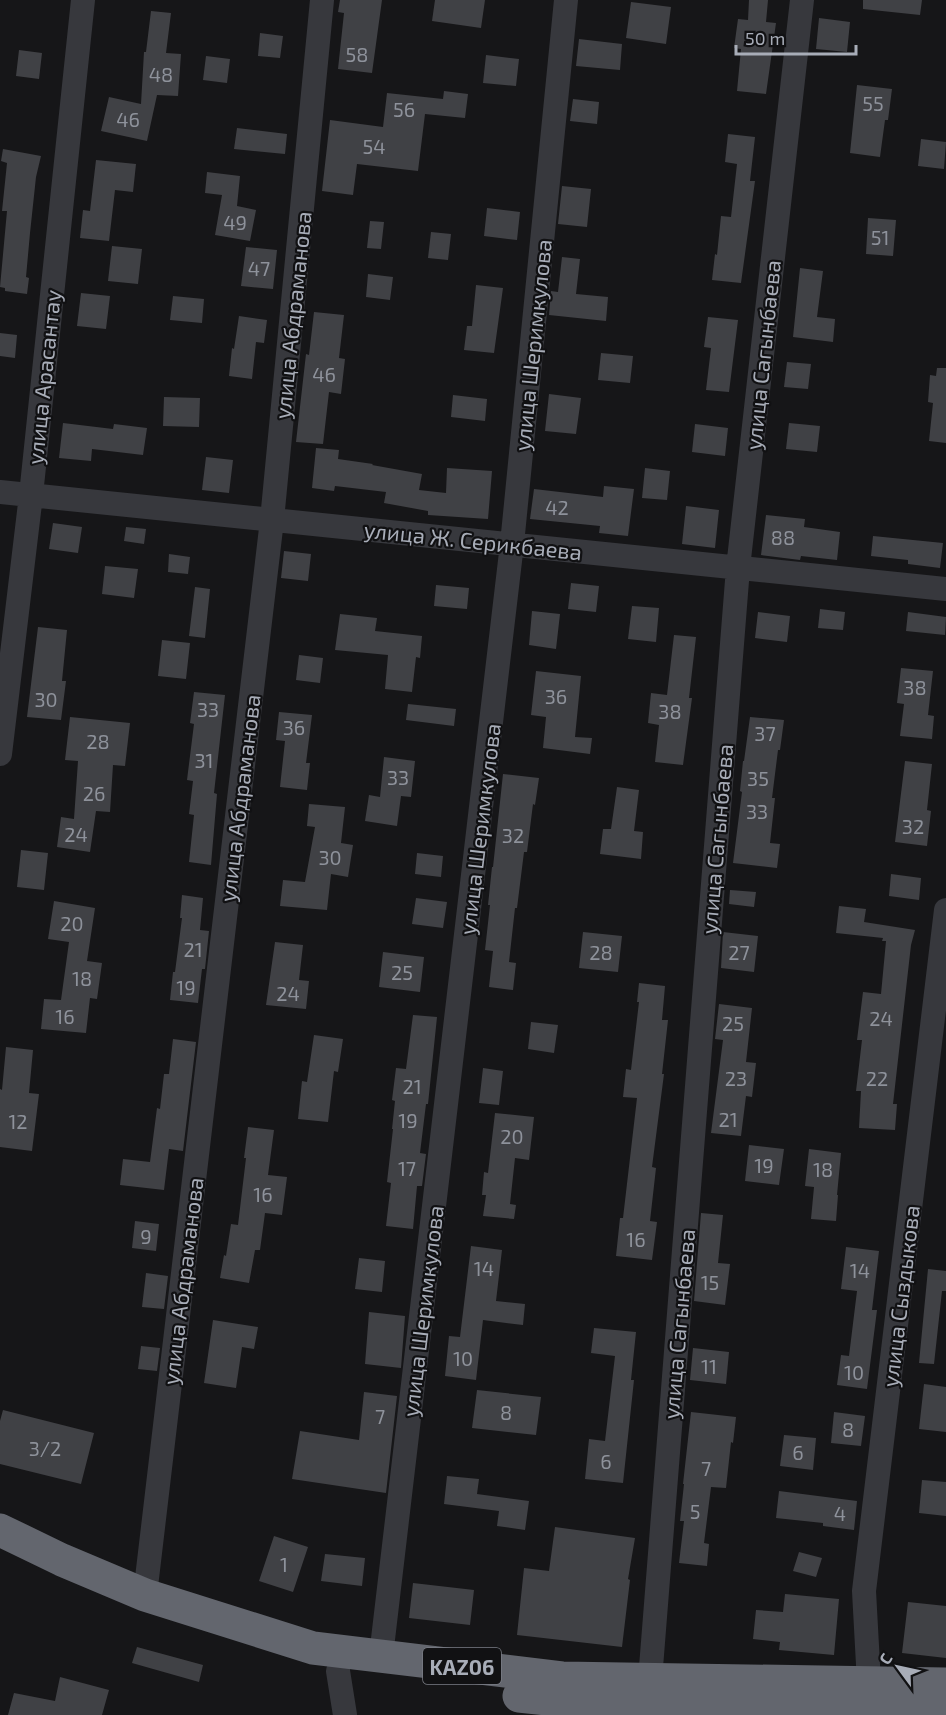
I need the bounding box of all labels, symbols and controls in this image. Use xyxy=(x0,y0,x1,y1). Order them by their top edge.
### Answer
scale bar xyxy=(736,18,856,56)
text: 50 m xyxy=(745,27,785,49)
house number: 58 xyxy=(346,42,368,66)
house number: 48 xyxy=(149,62,173,86)
house number: 55 xyxy=(862,91,884,115)
house number: 56 xyxy=(393,97,415,121)
house number: 46 xyxy=(116,107,140,131)
house number: 54 xyxy=(362,134,386,158)
house number: 49 xyxy=(223,210,247,234)
street label: улица Абдраманова xyxy=(268,210,317,420)
house number: 51 xyxy=(871,225,889,249)
street label: улица Шеримкулова xyxy=(508,238,557,452)
house number: 47 xyxy=(248,256,270,280)
street label: улица Сагынбаева xyxy=(739,259,786,451)
street label: улица Арасантау xyxy=(21,288,66,466)
house number: 46 xyxy=(312,362,336,386)
house number: 42 xyxy=(545,495,569,519)
street label: улица Ж. Серикбаева xyxy=(363,516,583,565)
house number: 88 xyxy=(771,525,795,549)
house number: 38 xyxy=(903,675,927,699)
house number: 36 xyxy=(545,684,567,708)
house number: 30 xyxy=(34,687,58,711)
street label: улица Абдраманова xyxy=(213,693,266,903)
house number: 33 xyxy=(197,697,219,721)
house number: 38 xyxy=(658,699,682,723)
house number: 36 xyxy=(283,715,305,739)
house number: 37 xyxy=(754,721,776,745)
street label: улица Шеримкулова xyxy=(453,722,506,936)
house number: 28 xyxy=(86,729,110,753)
street label: улица Сагынбаева xyxy=(695,743,738,935)
house number: 31 xyxy=(194,748,214,772)
house number: 33 xyxy=(387,765,409,789)
house number: 35 xyxy=(747,766,769,790)
house number: 26 xyxy=(83,781,105,805)
house number: 33 xyxy=(746,799,768,823)
house number: 32 xyxy=(902,814,924,838)
house number: 24 xyxy=(64,822,88,846)
house number: 32 xyxy=(502,823,524,847)
house number: 30 xyxy=(318,845,342,869)
house number: 20 xyxy=(60,911,84,935)
house number: 21 xyxy=(183,937,203,961)
house number: 28 xyxy=(589,940,613,964)
house number: 27 xyxy=(728,940,750,964)
house number: 25 xyxy=(391,960,413,984)
house number: 18 xyxy=(72,966,92,990)
house number: 19 xyxy=(176,975,196,999)
house number: 24 xyxy=(276,981,300,1005)
house number: 16 xyxy=(55,1004,75,1028)
house number: 24 xyxy=(869,1006,893,1030)
house number: 25 xyxy=(722,1011,744,1035)
house number: 23 xyxy=(725,1066,747,1090)
house number: 22 xyxy=(866,1066,888,1090)
house number: 21 xyxy=(402,1074,422,1098)
house number: 21 xyxy=(718,1107,738,1131)
house number: 19 xyxy=(398,1108,418,1132)
house number: 12 xyxy=(8,1109,28,1133)
house number: 20 xyxy=(500,1124,524,1148)
house number: 19 xyxy=(754,1153,774,1177)
house number: 17 xyxy=(398,1156,416,1180)
house number: 18 xyxy=(813,1157,833,1181)
street label: улица Абдраманова xyxy=(156,1176,209,1386)
house number: 16 xyxy=(253,1182,273,1206)
street label: улица Шеримкулова xyxy=(396,1204,449,1418)
street label: улица Сыздыкова xyxy=(876,1204,925,1388)
house number: 9 xyxy=(140,1224,152,1248)
house number: 16 xyxy=(626,1227,646,1251)
street label: улица Сагынбаева xyxy=(657,1228,700,1420)
house number: 14 xyxy=(474,1256,494,1280)
house number: 14 xyxy=(850,1258,870,1282)
house number: 15 xyxy=(701,1270,719,1294)
house number: 10 xyxy=(453,1346,473,1370)
house number: 11 xyxy=(701,1354,717,1378)
house number: 10 xyxy=(844,1360,864,1384)
house number: 8 xyxy=(500,1400,512,1424)
house number: 7 xyxy=(375,1404,385,1428)
house number: 8 xyxy=(842,1417,854,1441)
house number: 3/2 xyxy=(29,1436,61,1460)
house number: 6 xyxy=(792,1440,804,1464)
house number: 6 xyxy=(600,1449,612,1473)
house number: 7 xyxy=(701,1456,711,1480)
house number: 5 xyxy=(690,1499,700,1523)
house number: 4 xyxy=(834,1501,846,1525)
house number: 1 xyxy=(280,1552,288,1576)
north arrow xyxy=(868,1637,928,1697)
road number: KАZ06 xyxy=(423,1648,501,1684)
text: С xyxy=(874,1649,896,1668)

